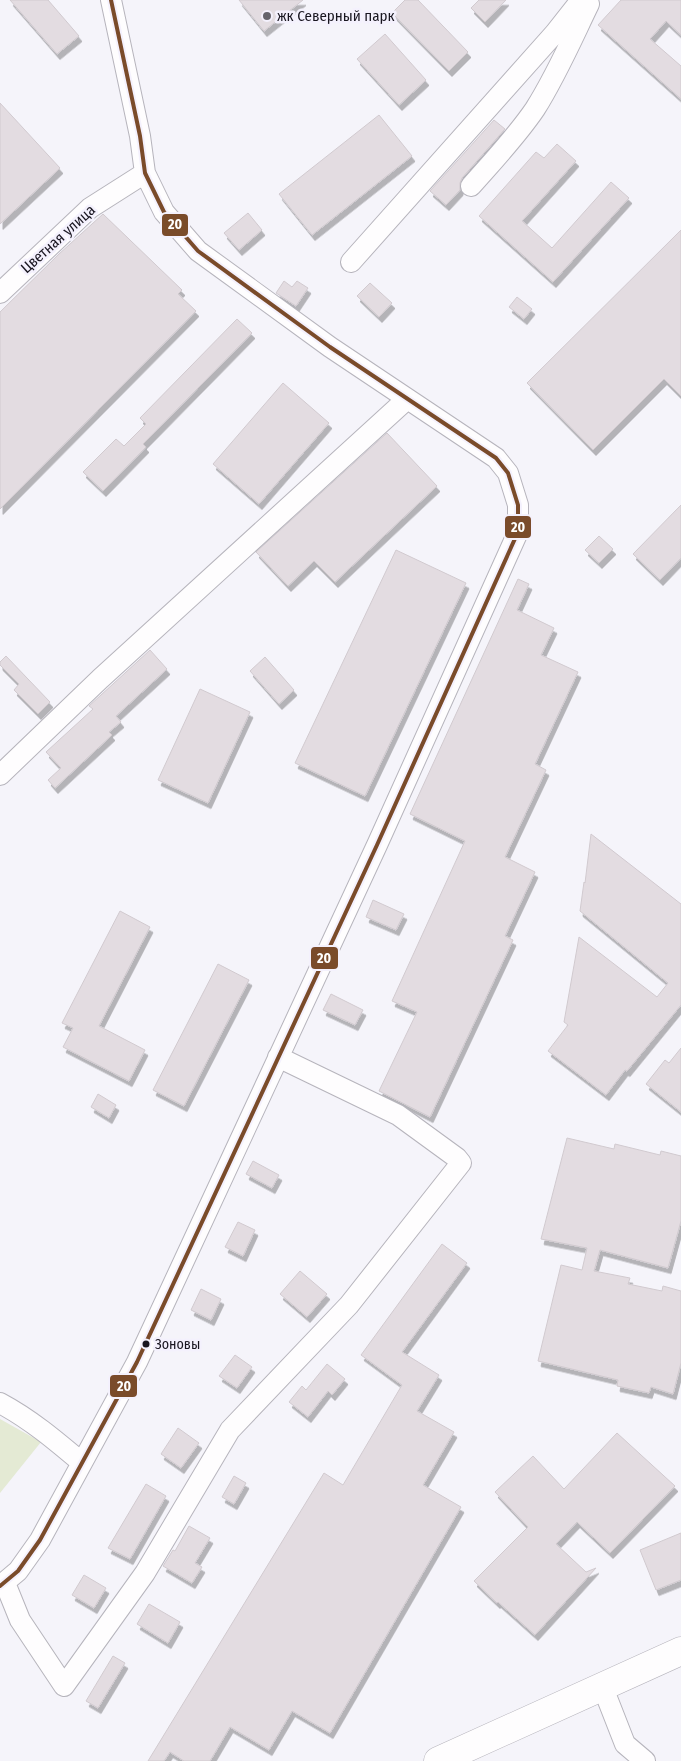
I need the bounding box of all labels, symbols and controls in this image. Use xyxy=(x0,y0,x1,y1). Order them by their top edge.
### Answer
place label: жк Северный парк xyxy=(277,7,395,25)
marker: жк Северный парк xyxy=(261,10,273,22)
street label: Цветная улица xyxy=(17,201,99,277)
line badge: 20 xyxy=(161,213,189,237)
text: 20 xyxy=(167,216,182,233)
line badge: 20 xyxy=(504,515,532,539)
text: 20 xyxy=(510,519,525,536)
line badge: 20 xyxy=(310,946,339,970)
text: 20 xyxy=(316,950,331,967)
place label: Зоновы xyxy=(155,1336,200,1353)
marker: Зоновы xyxy=(141,1339,151,1349)
line badge: 20 xyxy=(109,1374,138,1398)
text: 20 xyxy=(116,1378,131,1395)

